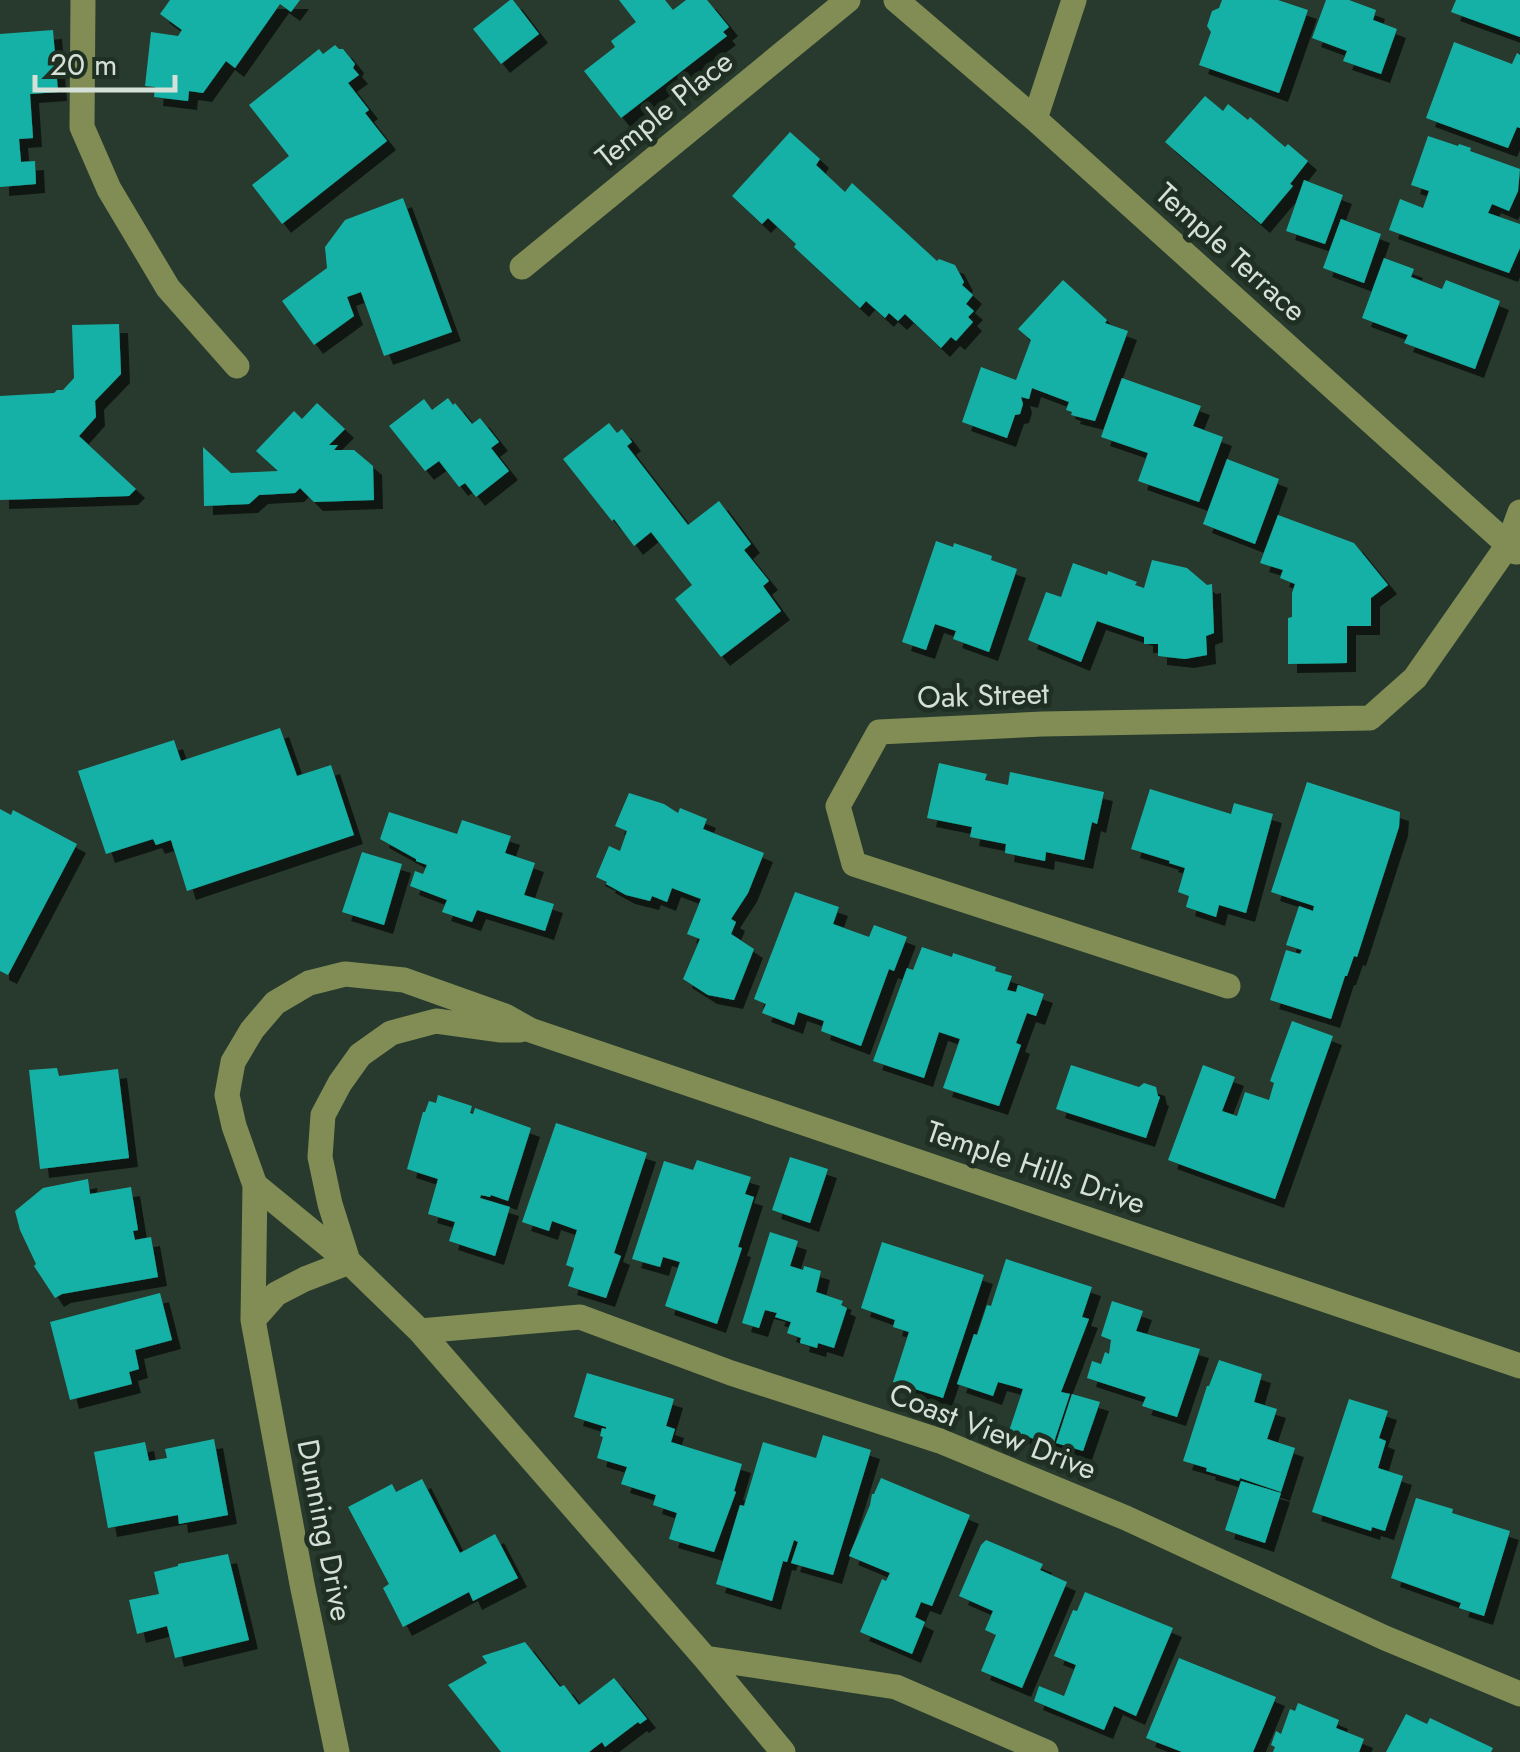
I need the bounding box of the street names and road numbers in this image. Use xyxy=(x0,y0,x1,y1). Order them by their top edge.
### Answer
street label: Temple Place xyxy=(586,40,742,178)
street label: Temple Terrace xyxy=(1146,173,1316,331)
street label: Oak Street xyxy=(916,671,1050,719)
street label: Temple Hills Drive xyxy=(921,1109,1151,1225)
street label: Coast View Drive xyxy=(883,1372,1103,1490)
street label: Dunning Drive xyxy=(286,1436,364,1624)

